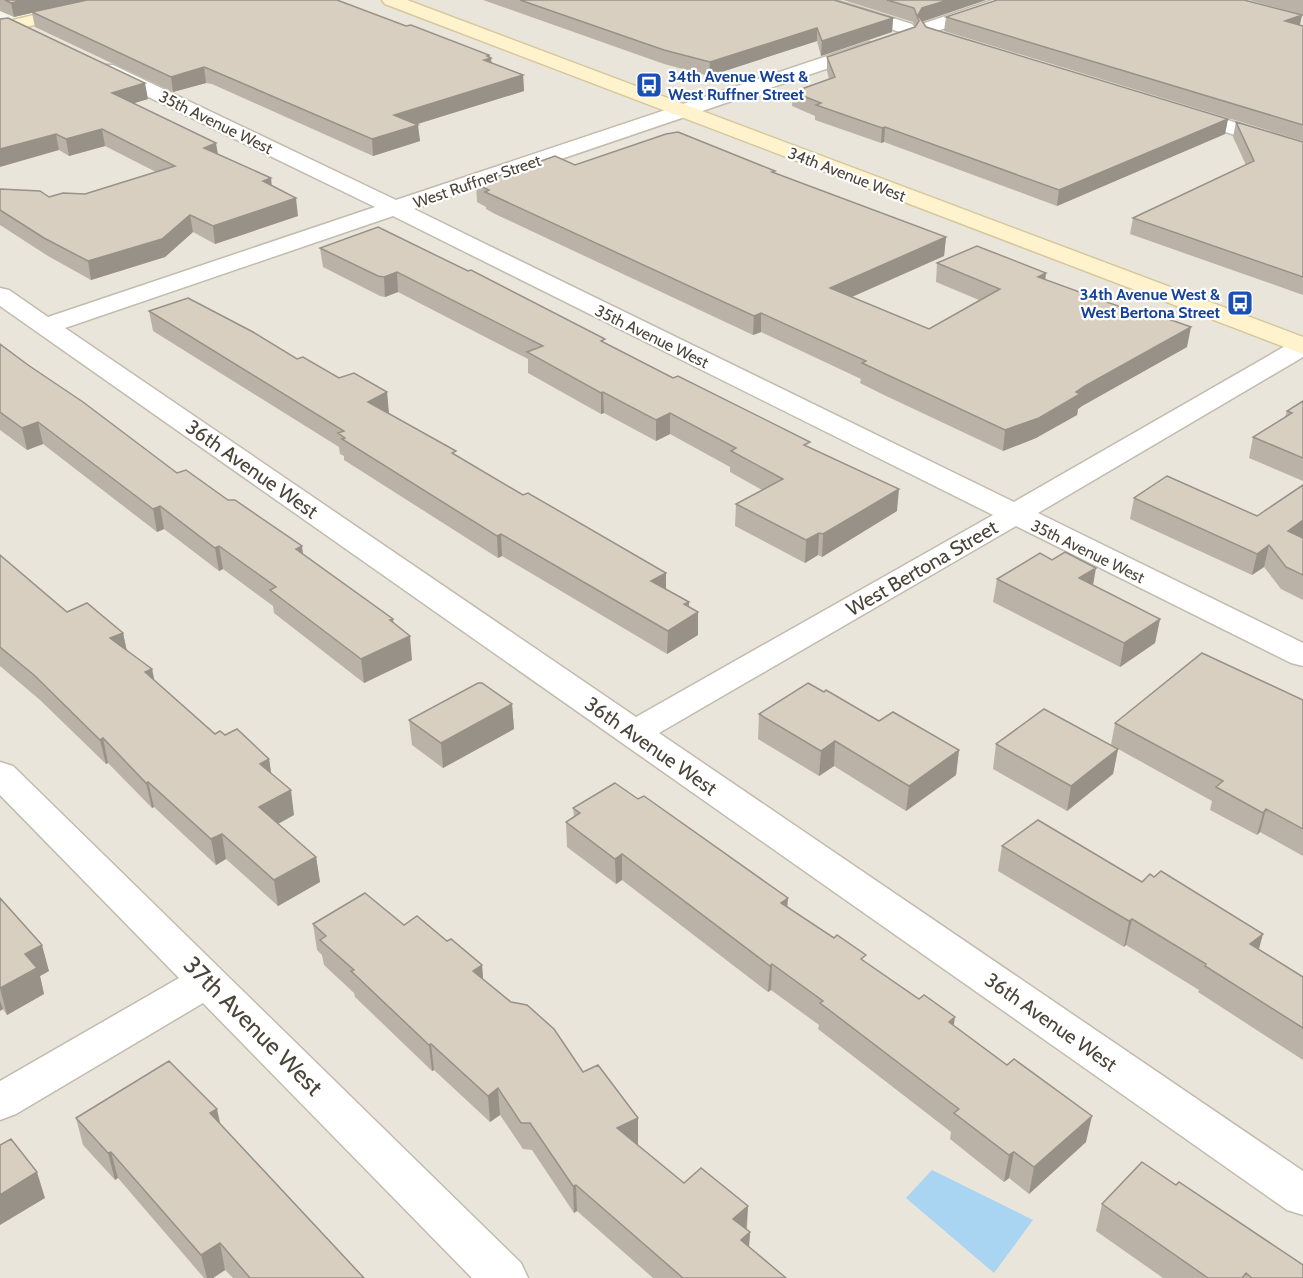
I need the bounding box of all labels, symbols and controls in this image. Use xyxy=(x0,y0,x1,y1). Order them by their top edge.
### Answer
place label: 34th Avenue West & West Ruffner Street xyxy=(668,67,808,104)
bus stop icon: 34th Avenue West & West Ruffner Street xyxy=(634,70,664,100)
street label: 35th Avenue West xyxy=(156,87,276,158)
street label: 34th Avenue West xyxy=(785,143,909,206)
street label: West Ruffner Street xyxy=(411,151,544,212)
place label: 34th Avenue West & West Bertona Street xyxy=(1080,285,1220,322)
bus stop icon: 34th Avenue West & West Bertona Street xyxy=(1225,288,1255,318)
street label: 35th Avenue West xyxy=(592,301,712,372)
street label: 36th Avenue West xyxy=(181,415,323,524)
street label: West Bertona Street xyxy=(842,515,1002,621)
street label: 35th Avenue West xyxy=(1028,516,1148,587)
street label: 36th Avenue West xyxy=(580,692,722,801)
street label: 37th Avenue West xyxy=(178,950,329,1101)
street label: 36th Avenue West xyxy=(980,968,1122,1077)

